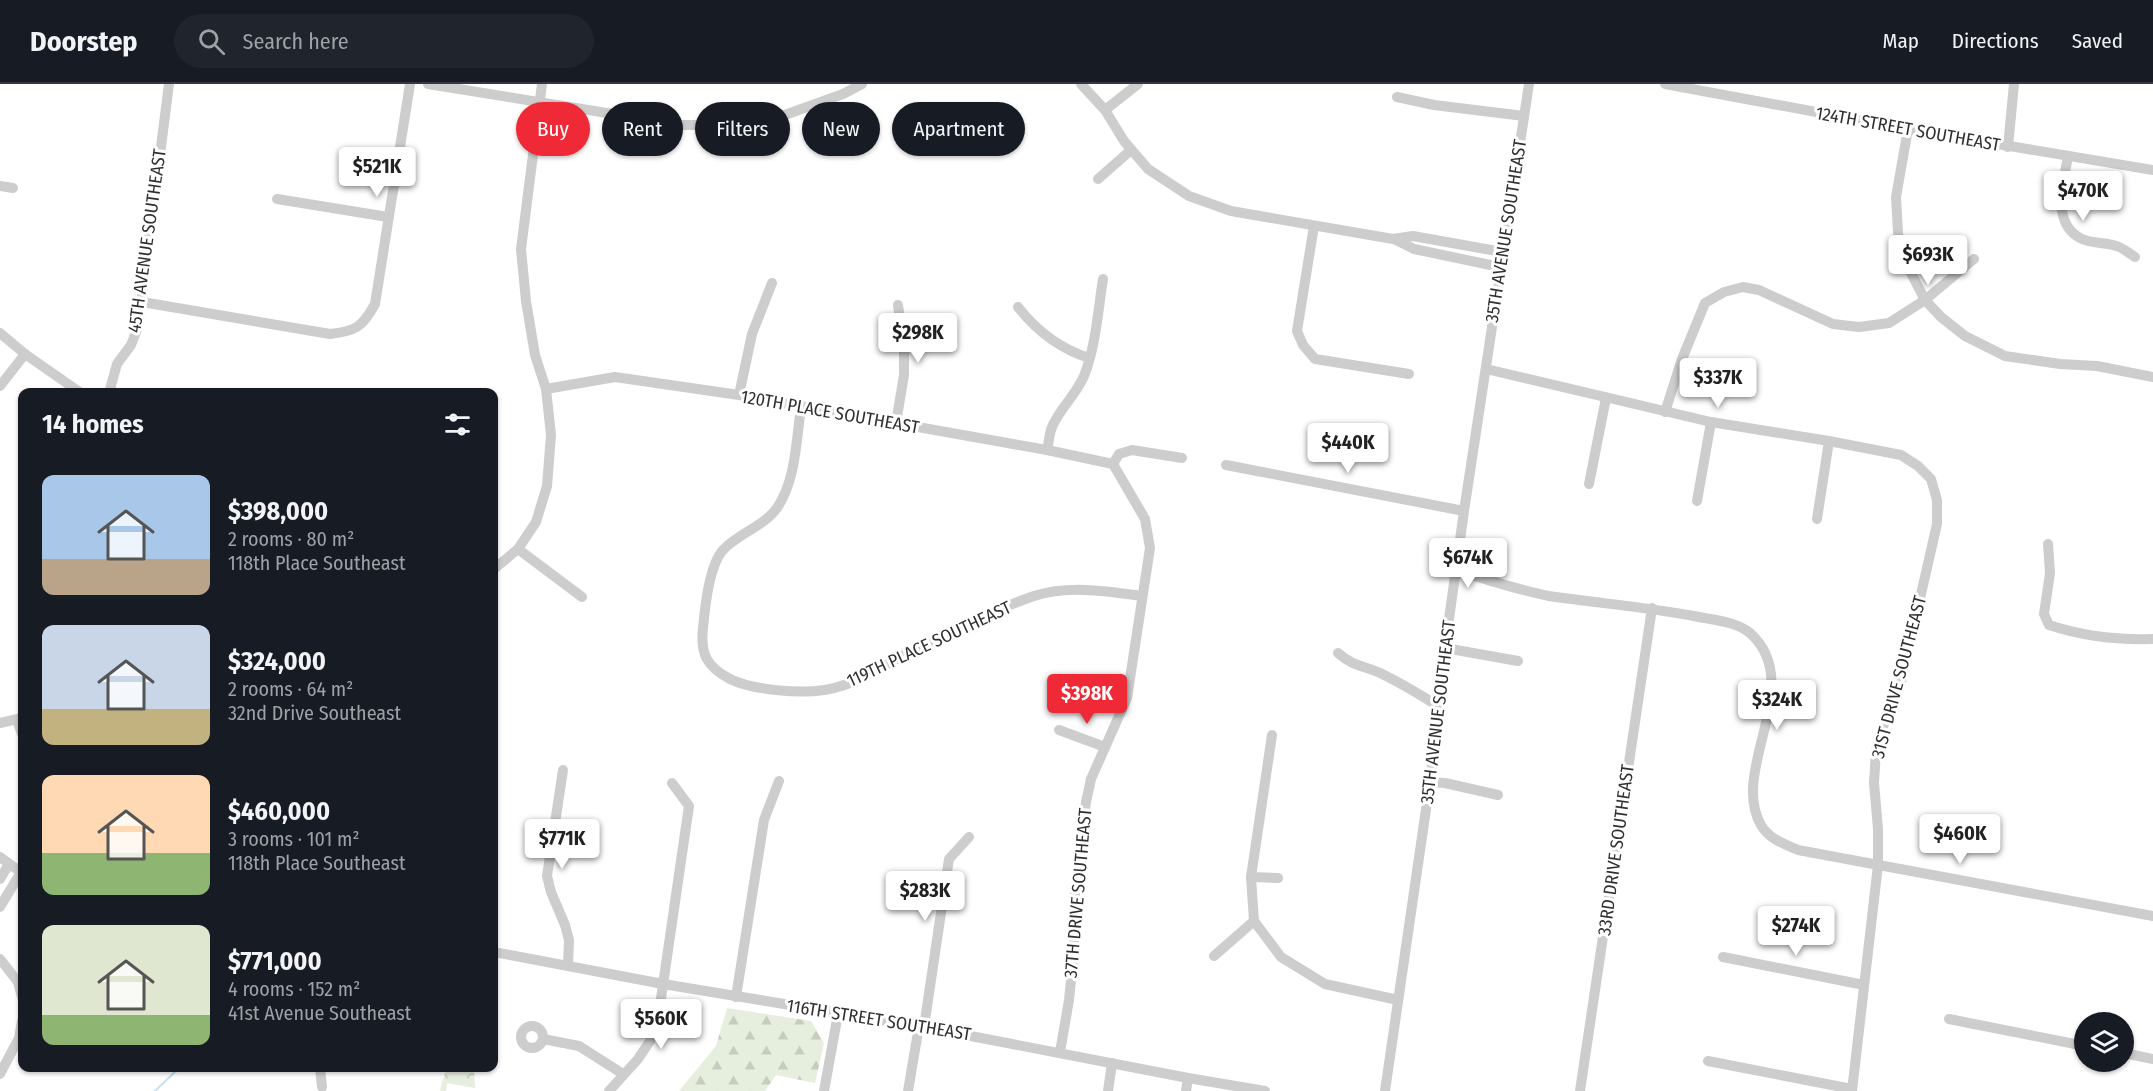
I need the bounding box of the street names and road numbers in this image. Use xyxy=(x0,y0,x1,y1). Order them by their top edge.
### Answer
street label: 124TH STREET SOUTHEAST xyxy=(1814,102,2003,156)
street label: 35TH AVENUE SOUTHEAST xyxy=(1481,137,1531,324)
street label: 45TH AVENUE SOUTHEAST xyxy=(123,147,171,334)
street label: 120TH PLACE SOUTHEAST xyxy=(739,385,921,439)
street label: 31ST DRIVE SOUTHEAST xyxy=(1867,593,1931,761)
street label: 119TH PLACE SOUTHEAST xyxy=(843,596,1015,692)
street label: 35TH AVENUE SOUTHEAST xyxy=(1416,618,1460,805)
street label: 33RD DRIVE SOUTHEAST xyxy=(1593,762,1639,937)
street label: 37TH DRIVE SOUTHEAST xyxy=(1060,806,1096,979)
street label: 116TH STREET SOUTHEAST xyxy=(785,995,973,1046)

